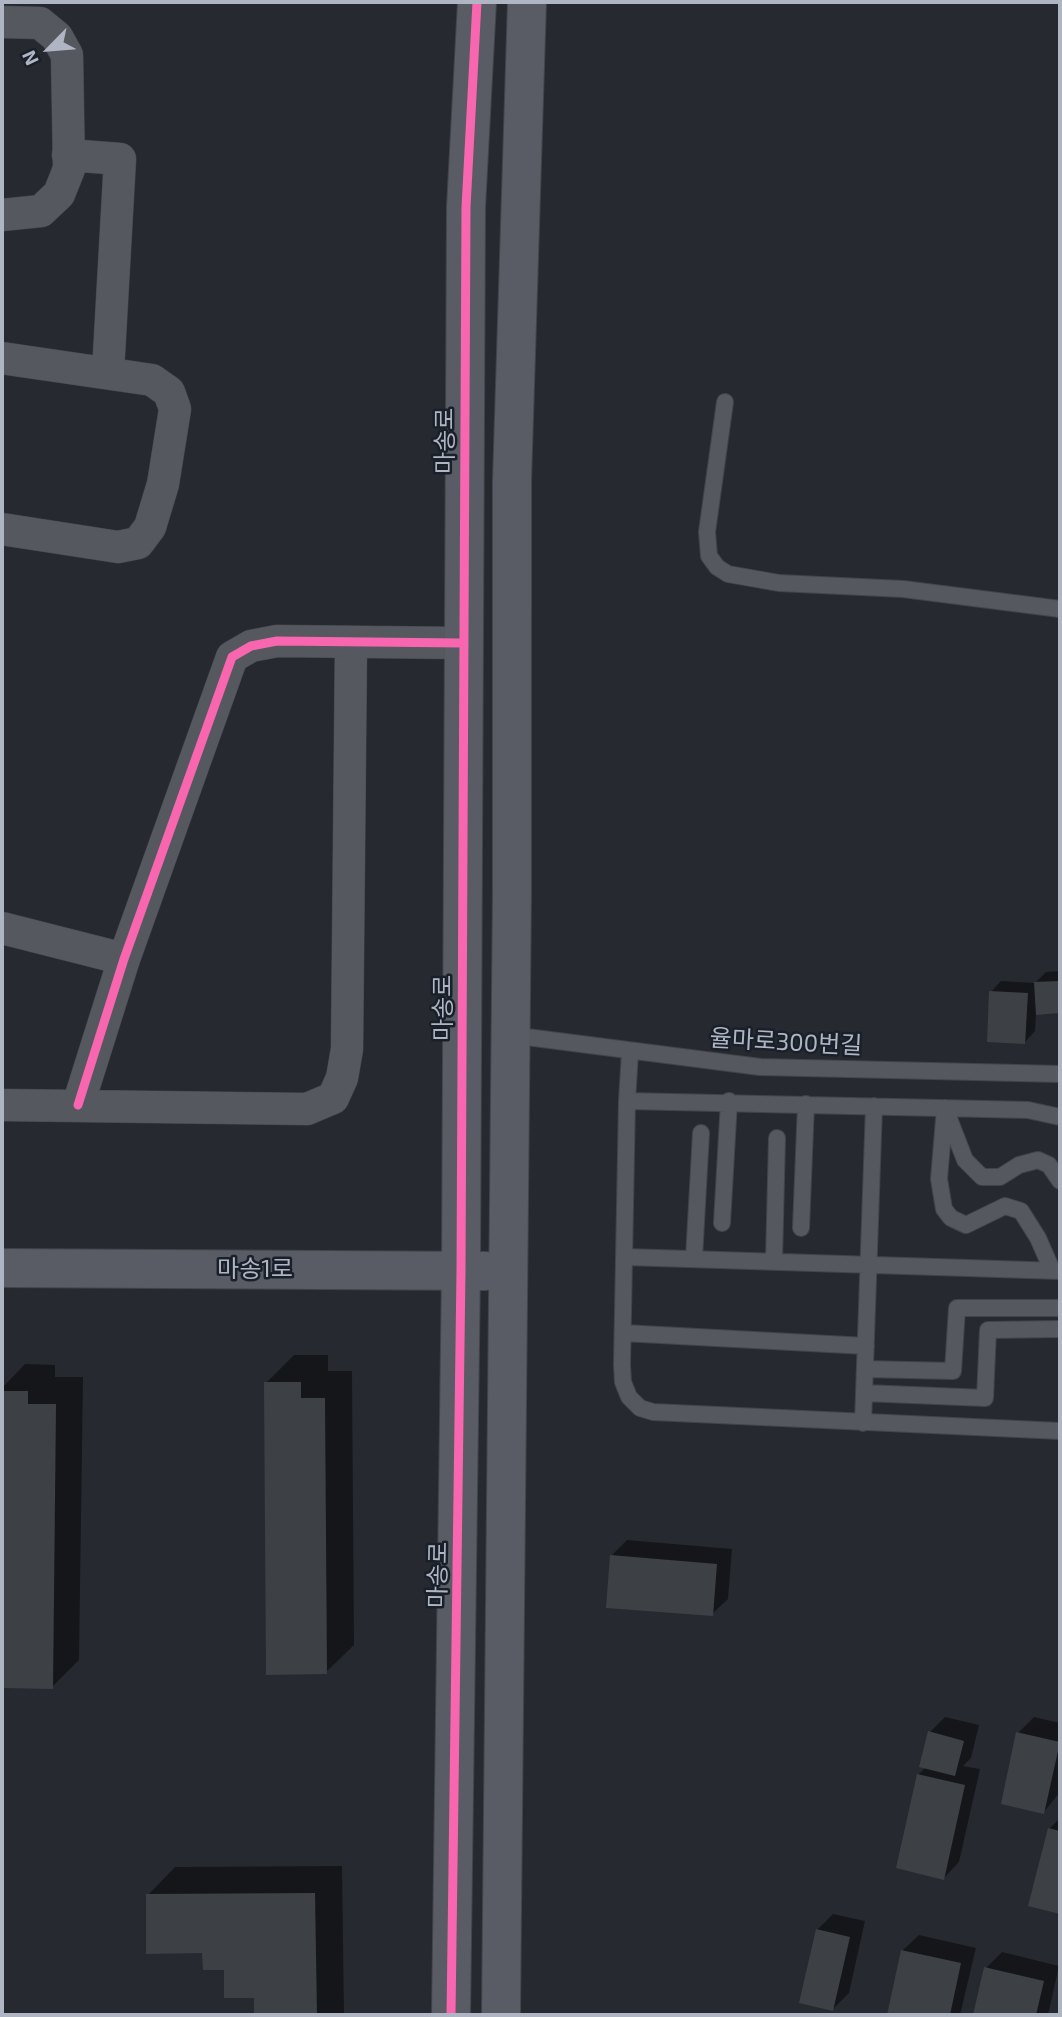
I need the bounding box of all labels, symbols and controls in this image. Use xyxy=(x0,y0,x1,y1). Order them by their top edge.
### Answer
north arrow xyxy=(14,14,84,84)
text: N xyxy=(16,47,43,69)
street label: 마송로 xyxy=(431,408,459,474)
street label: 마송로 xyxy=(429,975,457,1041)
street label: 율마로300번길 xyxy=(709,1024,863,1060)
street label: 마송1로 xyxy=(217,1255,293,1283)
street label: 마송로 xyxy=(423,1542,453,1608)

